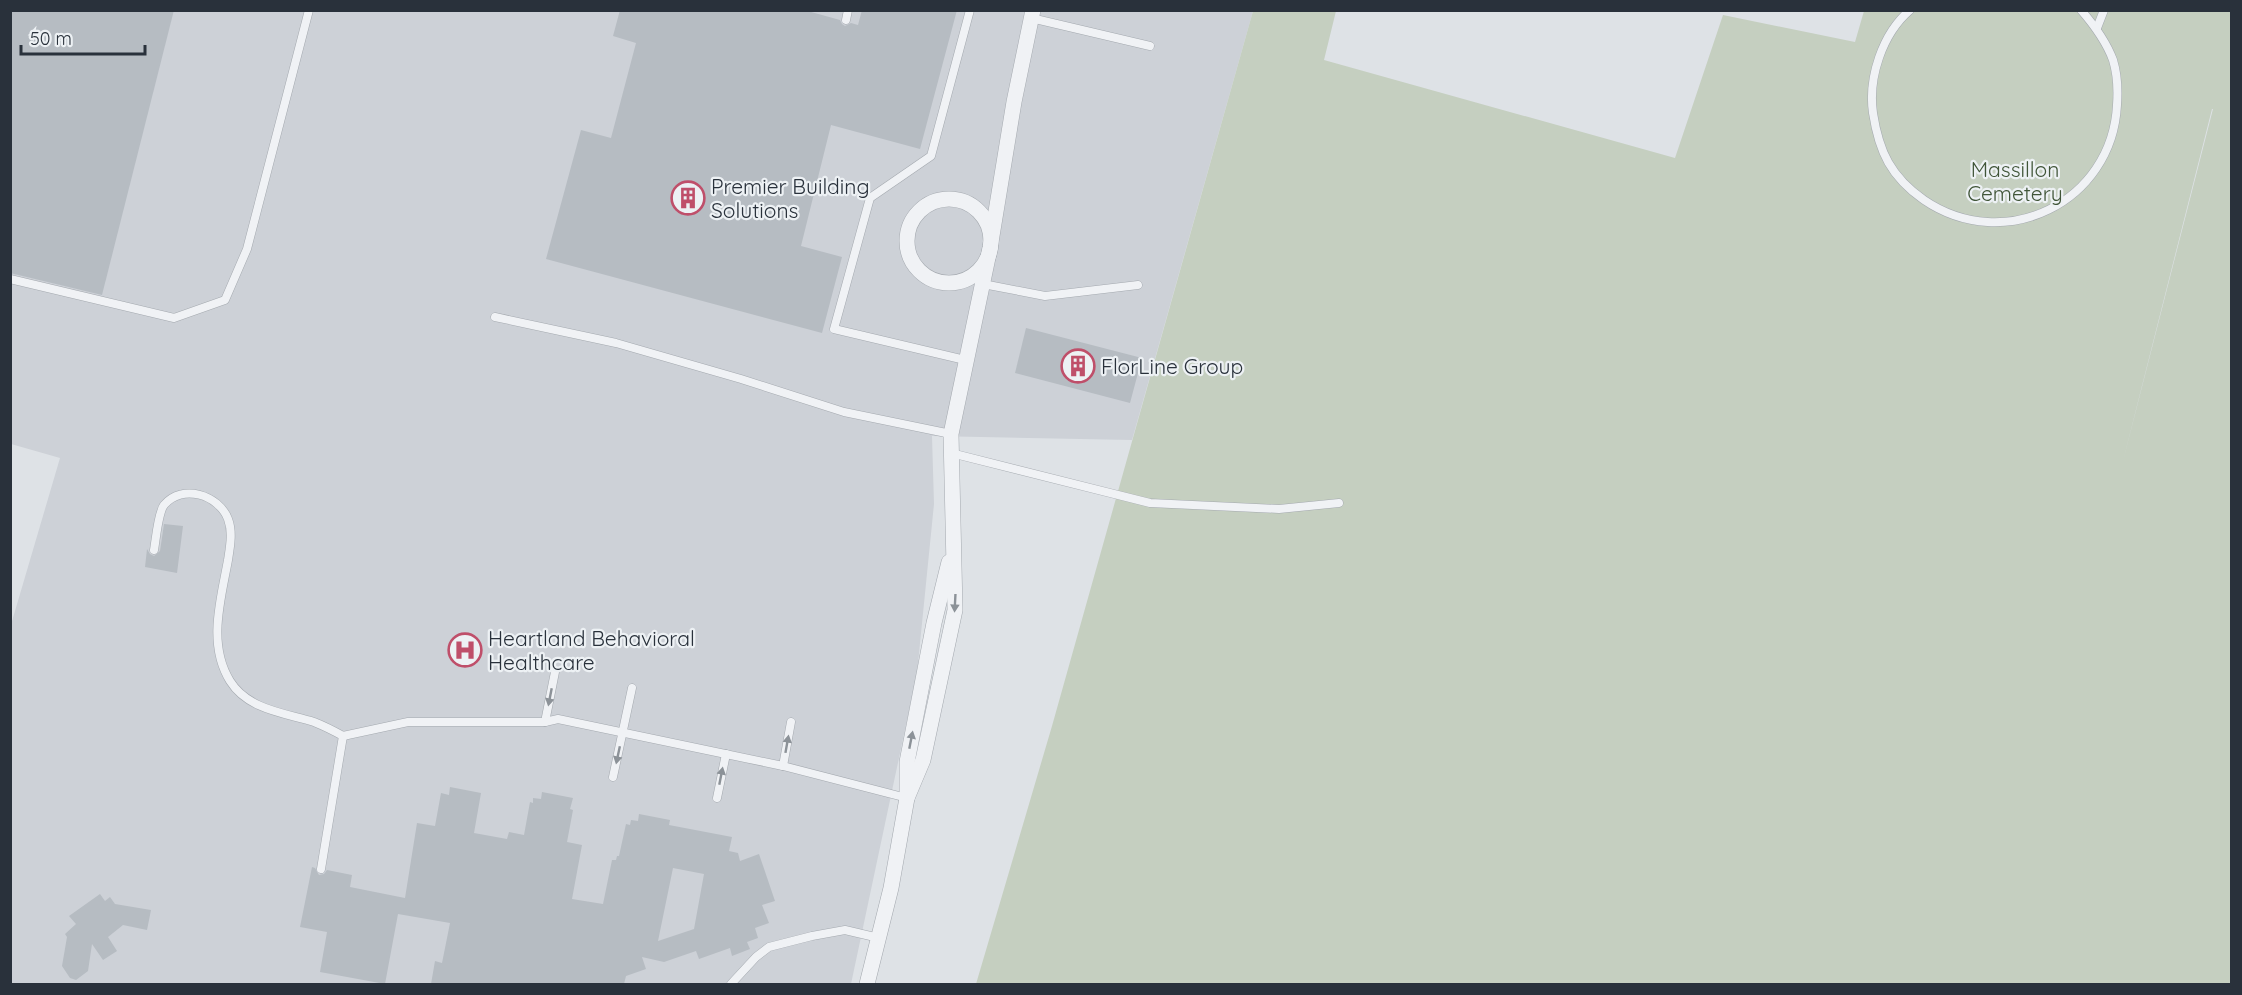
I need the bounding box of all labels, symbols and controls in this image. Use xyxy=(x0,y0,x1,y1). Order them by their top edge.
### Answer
scale bar xyxy=(21,18,146,56)
text: 50 m xyxy=(30,27,72,50)
park label: Massillon Cemetery xyxy=(1967,156,2063,206)
place label: Premier Building Solutions xyxy=(711,173,870,223)
building icon: Premier Building Solutions xyxy=(670,180,706,216)
building icon: FlorLine Group xyxy=(1060,348,1096,384)
place label: FlorLine Group xyxy=(1101,353,1243,379)
one-way arrow xyxy=(950,593,959,612)
place label: Heartland Behavioral Healthcare xyxy=(488,625,695,675)
hospital icon: Heartland Behavioral Healthcare xyxy=(447,632,483,668)
one-way arrow xyxy=(545,687,554,706)
one-way arrow xyxy=(907,730,916,749)
one-way arrow xyxy=(783,735,792,754)
one-way arrow xyxy=(613,746,622,765)
one-way arrow xyxy=(717,767,727,785)

